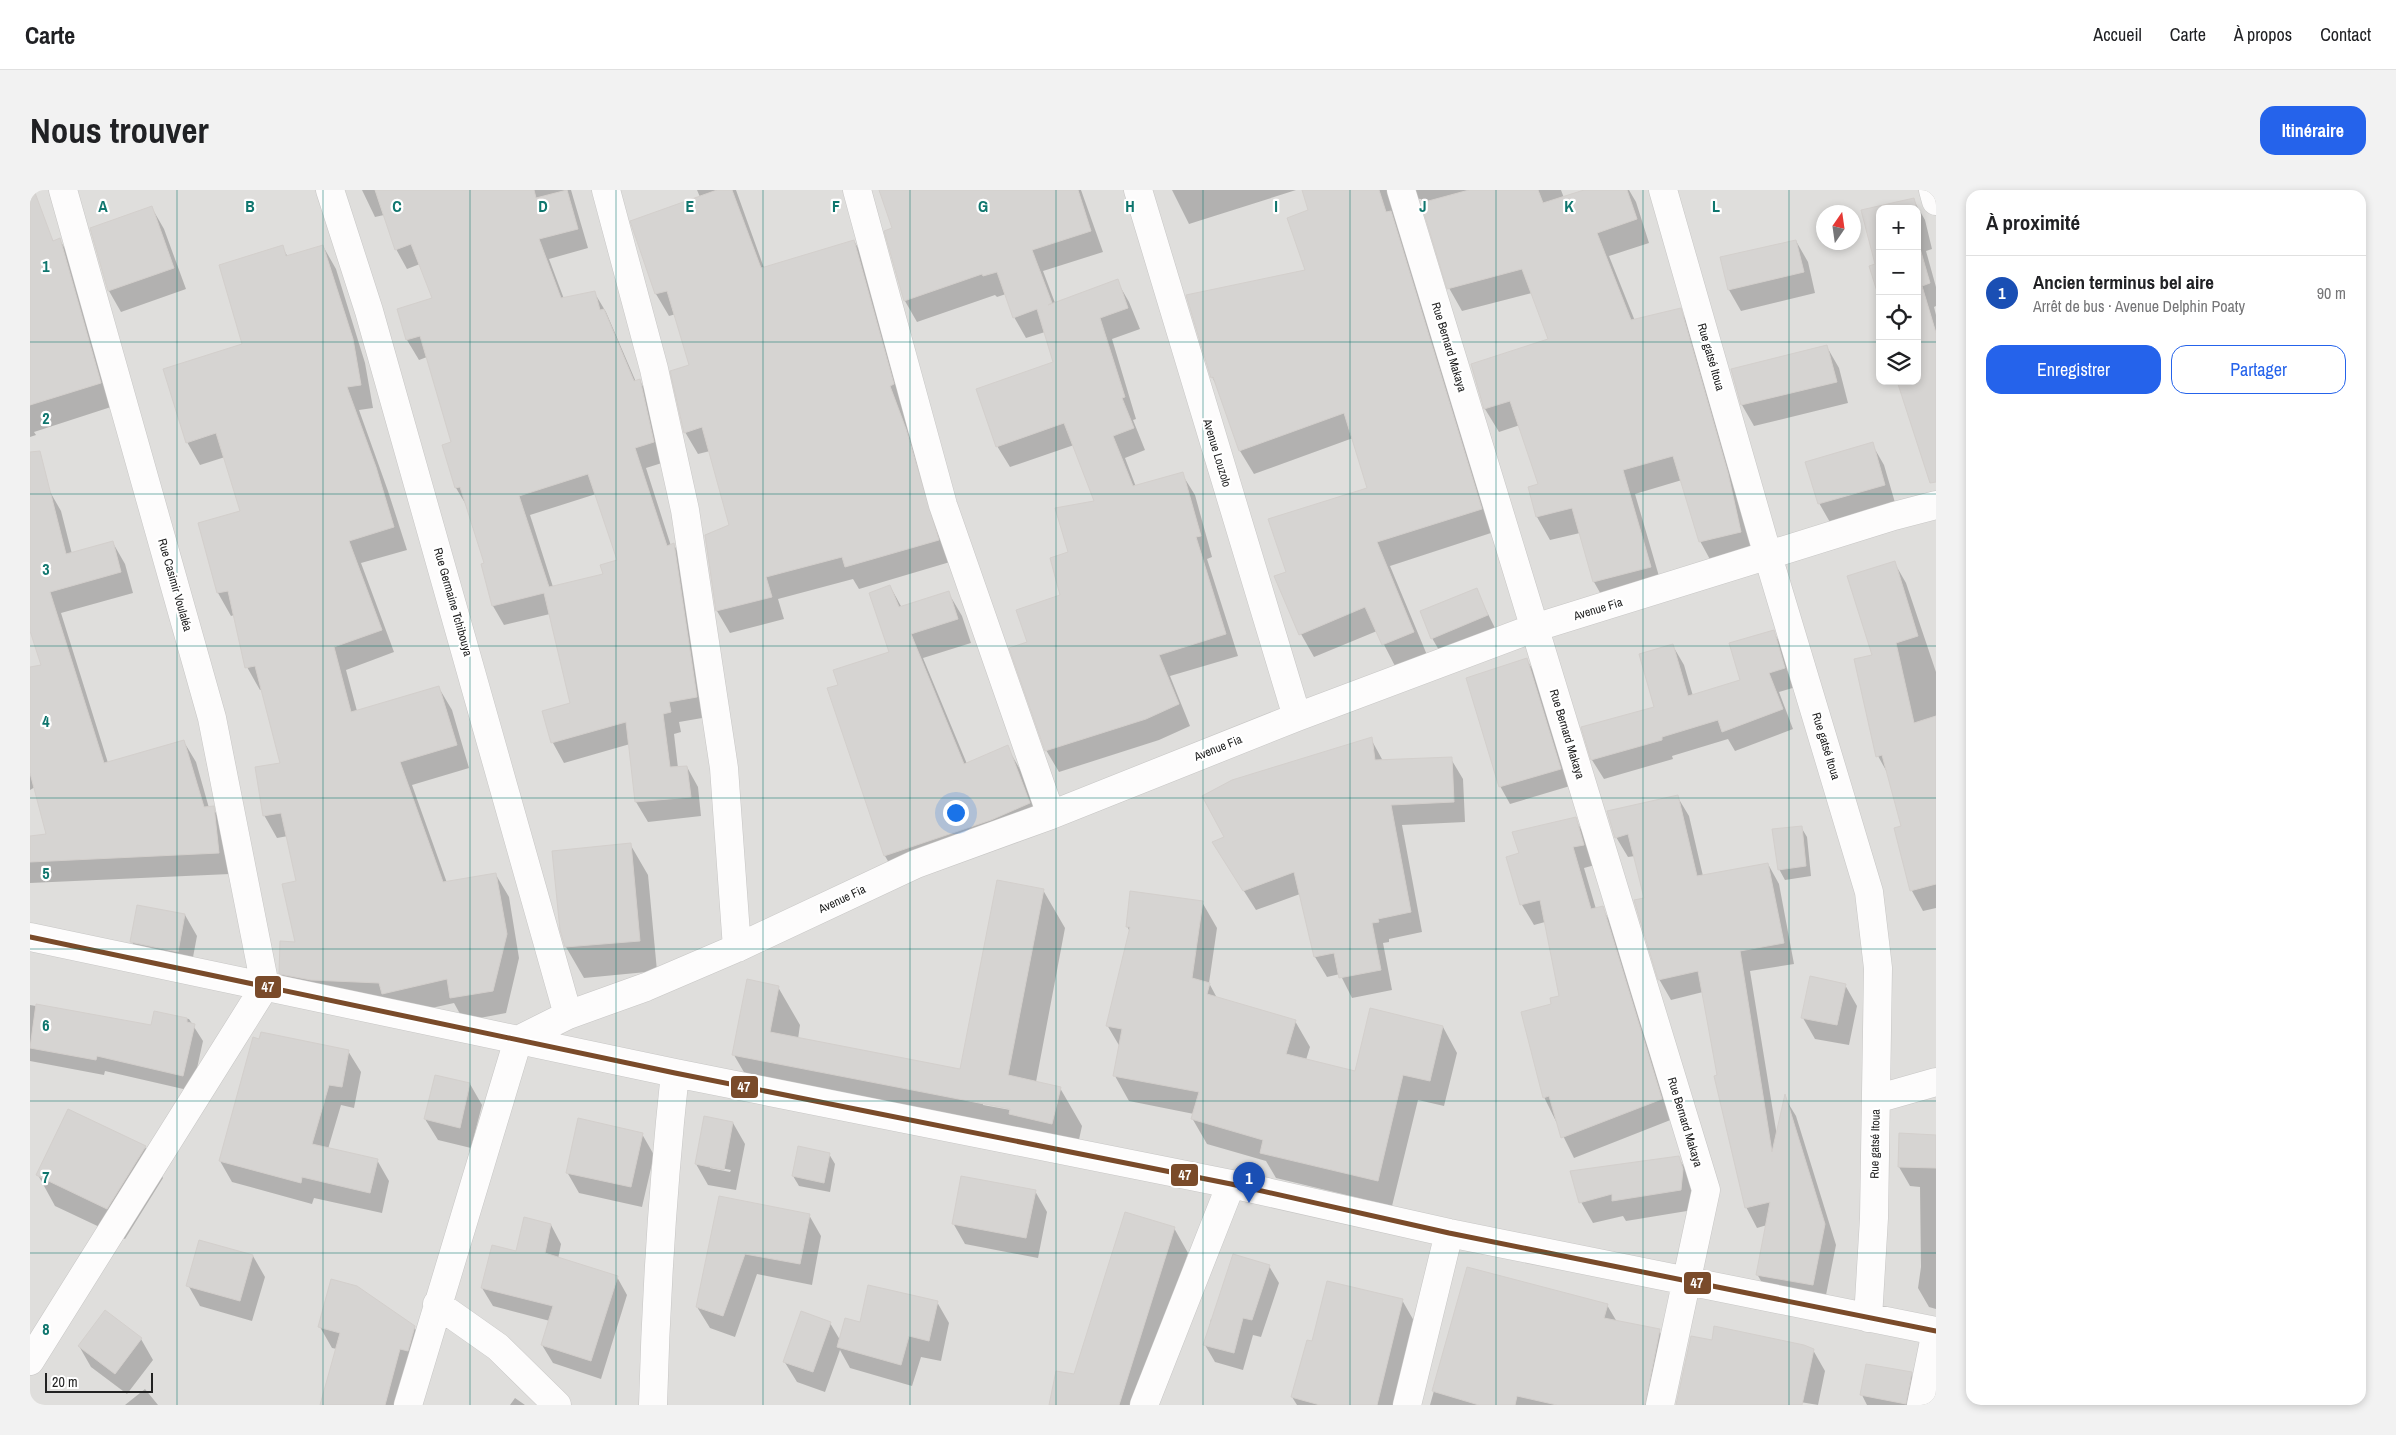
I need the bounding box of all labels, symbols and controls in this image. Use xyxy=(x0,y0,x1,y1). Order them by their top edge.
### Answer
text: Carte xyxy=(25,19,75,51)
text: Accueil xyxy=(2093,22,2142,47)
text: Carte xyxy=(2170,22,2206,47)
text: À propos xyxy=(2234,22,2292,47)
text: Contact xyxy=(2320,22,2371,47)
button: Itinéraire xyxy=(2260,106,2366,155)
text: Nous trouver xyxy=(30,107,209,154)
text: A xyxy=(98,195,108,217)
text: B xyxy=(245,195,255,217)
text: C xyxy=(392,195,402,217)
text: D xyxy=(538,195,548,217)
text: E xyxy=(686,195,695,217)
text: F xyxy=(832,195,840,217)
text: G xyxy=(978,195,988,217)
text: H xyxy=(1125,195,1135,217)
text: I xyxy=(1274,195,1278,217)
text: J xyxy=(1419,195,1427,217)
text: K xyxy=(1564,195,1574,217)
text: L xyxy=(1712,195,1720,217)
north arrow xyxy=(1816,205,1861,250)
map controls xyxy=(1876,205,1921,385)
button: + xyxy=(1876,205,1921,250)
text: À proximité xyxy=(1986,208,2080,237)
button: − xyxy=(1876,250,1921,295)
text: 1 xyxy=(42,255,50,277)
text: Ancien terminus bel aire xyxy=(2033,269,2214,295)
text: 1 xyxy=(1998,282,2006,304)
text: 90 m xyxy=(2317,282,2346,304)
button: locate xyxy=(1876,295,1921,340)
text: Arrêt de bus · Avenue Delphin Poaty xyxy=(2033,295,2245,317)
street label: Rue Bernard Makaya xyxy=(1428,300,1470,394)
street label: Rue gatsé Itoua xyxy=(1694,321,1728,393)
button: layers xyxy=(1876,340,1921,385)
button: Enregistrer xyxy=(1986,345,2161,394)
button: Partager xyxy=(2171,345,2346,394)
text: 2 xyxy=(42,407,50,429)
street label: Avenue Louzolo xyxy=(1199,416,1235,489)
street label: Rue Casimir Voulaléa xyxy=(154,537,196,634)
street label: Rue Germaine Tchibouya xyxy=(430,546,476,659)
text: 3 xyxy=(42,558,50,580)
street label: Avenue Fia xyxy=(1571,594,1625,624)
street label: Rue Bernard Makaya xyxy=(1546,687,1588,781)
text: 4 xyxy=(42,710,50,732)
street label: Rue gatsé Itoua xyxy=(1808,710,1844,782)
street label: Avenue Fia xyxy=(1191,731,1245,765)
your location xyxy=(943,800,969,826)
text: 5 xyxy=(42,862,50,884)
street label: Avenue Fia xyxy=(815,881,869,917)
line badge: 47 xyxy=(254,975,282,999)
text: 47 xyxy=(262,978,275,996)
text: 6 xyxy=(42,1014,50,1036)
line badge: 47 xyxy=(730,1075,759,1099)
street label: Rue Bernard Makaya xyxy=(1664,1075,1706,1169)
text: 47 xyxy=(738,1078,751,1096)
street label: Rue gatsé Itoua xyxy=(1866,1109,1884,1179)
pin: 1 xyxy=(1233,1162,1265,1203)
line badge: 47 xyxy=(1170,1163,1199,1187)
text: 7 xyxy=(42,1166,50,1188)
text: 47 xyxy=(1179,1166,1192,1184)
line badge: 47 xyxy=(1683,1271,1712,1295)
text: 47 xyxy=(1691,1274,1704,1292)
text: 8 xyxy=(42,1318,50,1340)
scale bar xyxy=(45,1370,152,1393)
text: 20 m xyxy=(52,1373,78,1391)

